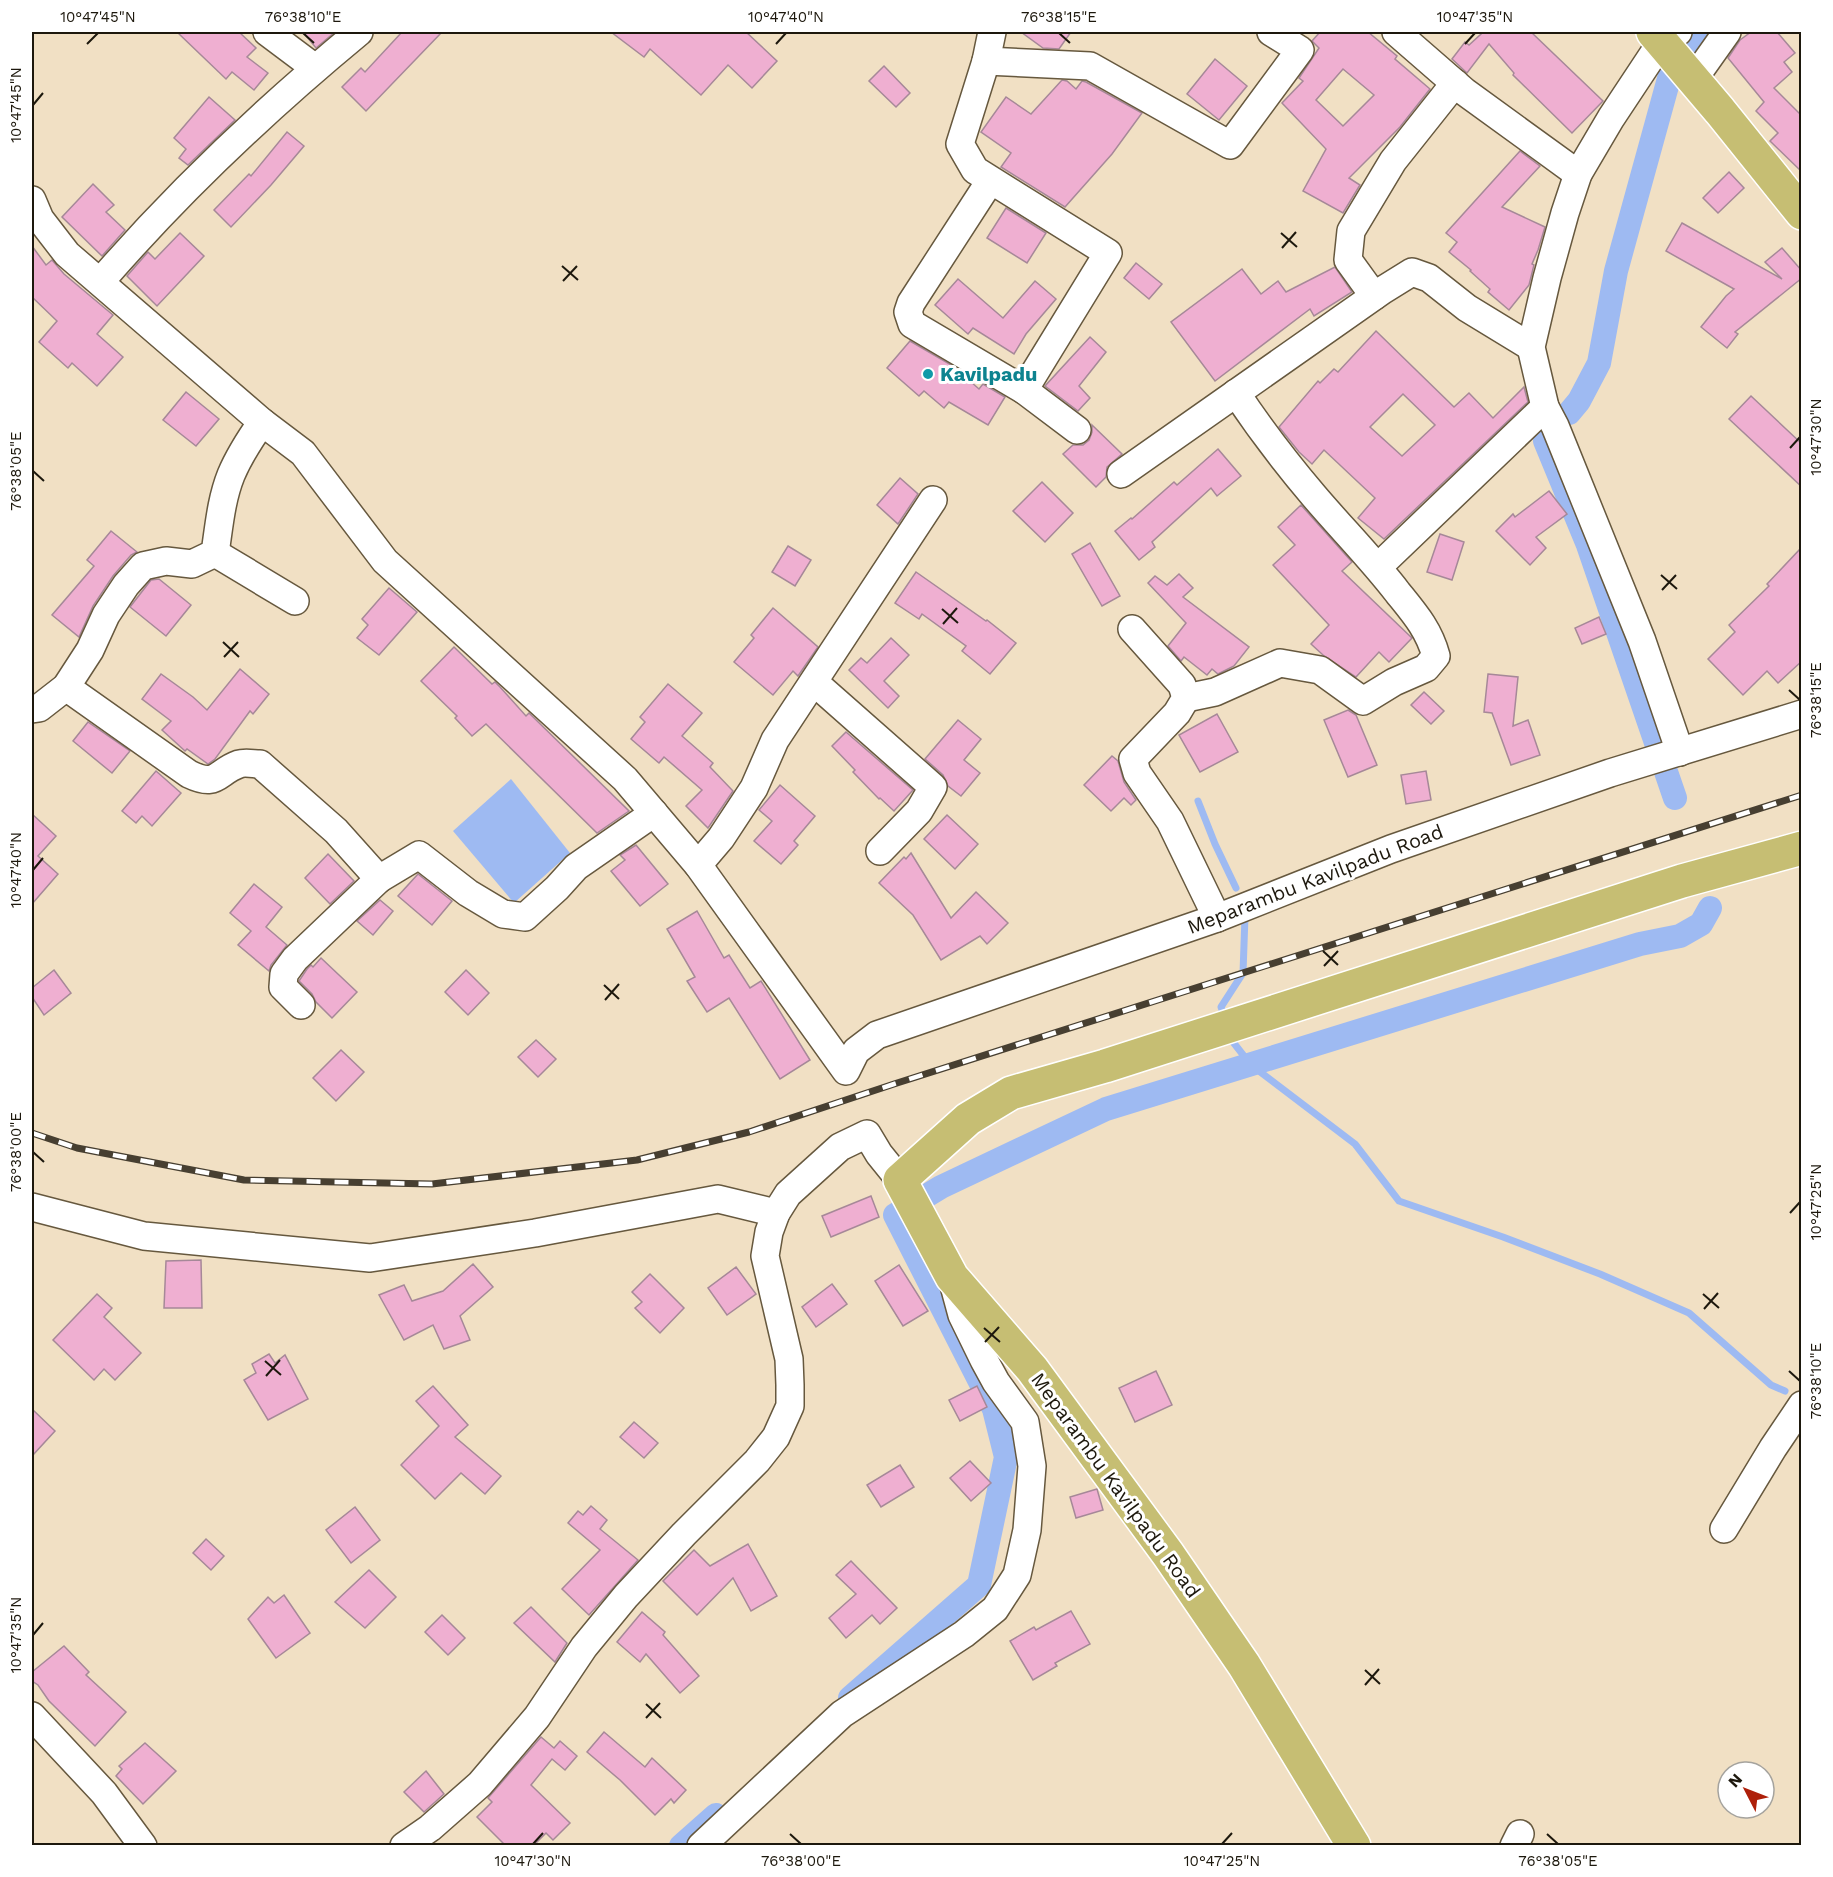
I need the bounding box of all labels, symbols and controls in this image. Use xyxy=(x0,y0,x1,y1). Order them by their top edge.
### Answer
text: 10°47'45"N xyxy=(60,8,136,26)
text: 76°38'10"E xyxy=(265,8,341,26)
text: 10°47'40"N xyxy=(748,8,824,26)
text: 76°38'15"E xyxy=(1021,8,1097,26)
text: 10°47'35"N xyxy=(1437,8,1513,26)
text: 10°47'45"N xyxy=(7,67,25,143)
place label: Kavilpadu xyxy=(940,362,1037,386)
marker: Kavilpadu xyxy=(921,367,935,381)
text: 10°47'30"N xyxy=(1807,398,1825,476)
text: 76°38'05"E xyxy=(7,431,25,511)
text: 76°38'15"E xyxy=(1807,662,1825,738)
street label: Meparambu Kavilpadu Road xyxy=(1184,819,1446,939)
text: 10°47'40"N xyxy=(7,832,25,908)
text: 76°38'00"E xyxy=(7,1112,25,1192)
text: 10°47'25"N xyxy=(1807,1164,1825,1240)
text: 76°38'10"E xyxy=(1807,1343,1825,1419)
street label: Meparambu Kavilpadu Road xyxy=(1026,1368,1206,1602)
text: 10°47'35"N xyxy=(7,1597,25,1673)
north arrow xyxy=(1716,1760,1776,1820)
text: N xyxy=(1724,1770,1746,1791)
text: 10°47'30"N xyxy=(494,1852,572,1870)
text: 76°38'00"E xyxy=(761,1852,841,1870)
text: 10°47'25"N xyxy=(1184,1852,1260,1870)
text: 76°38'05"E xyxy=(1518,1852,1598,1870)

